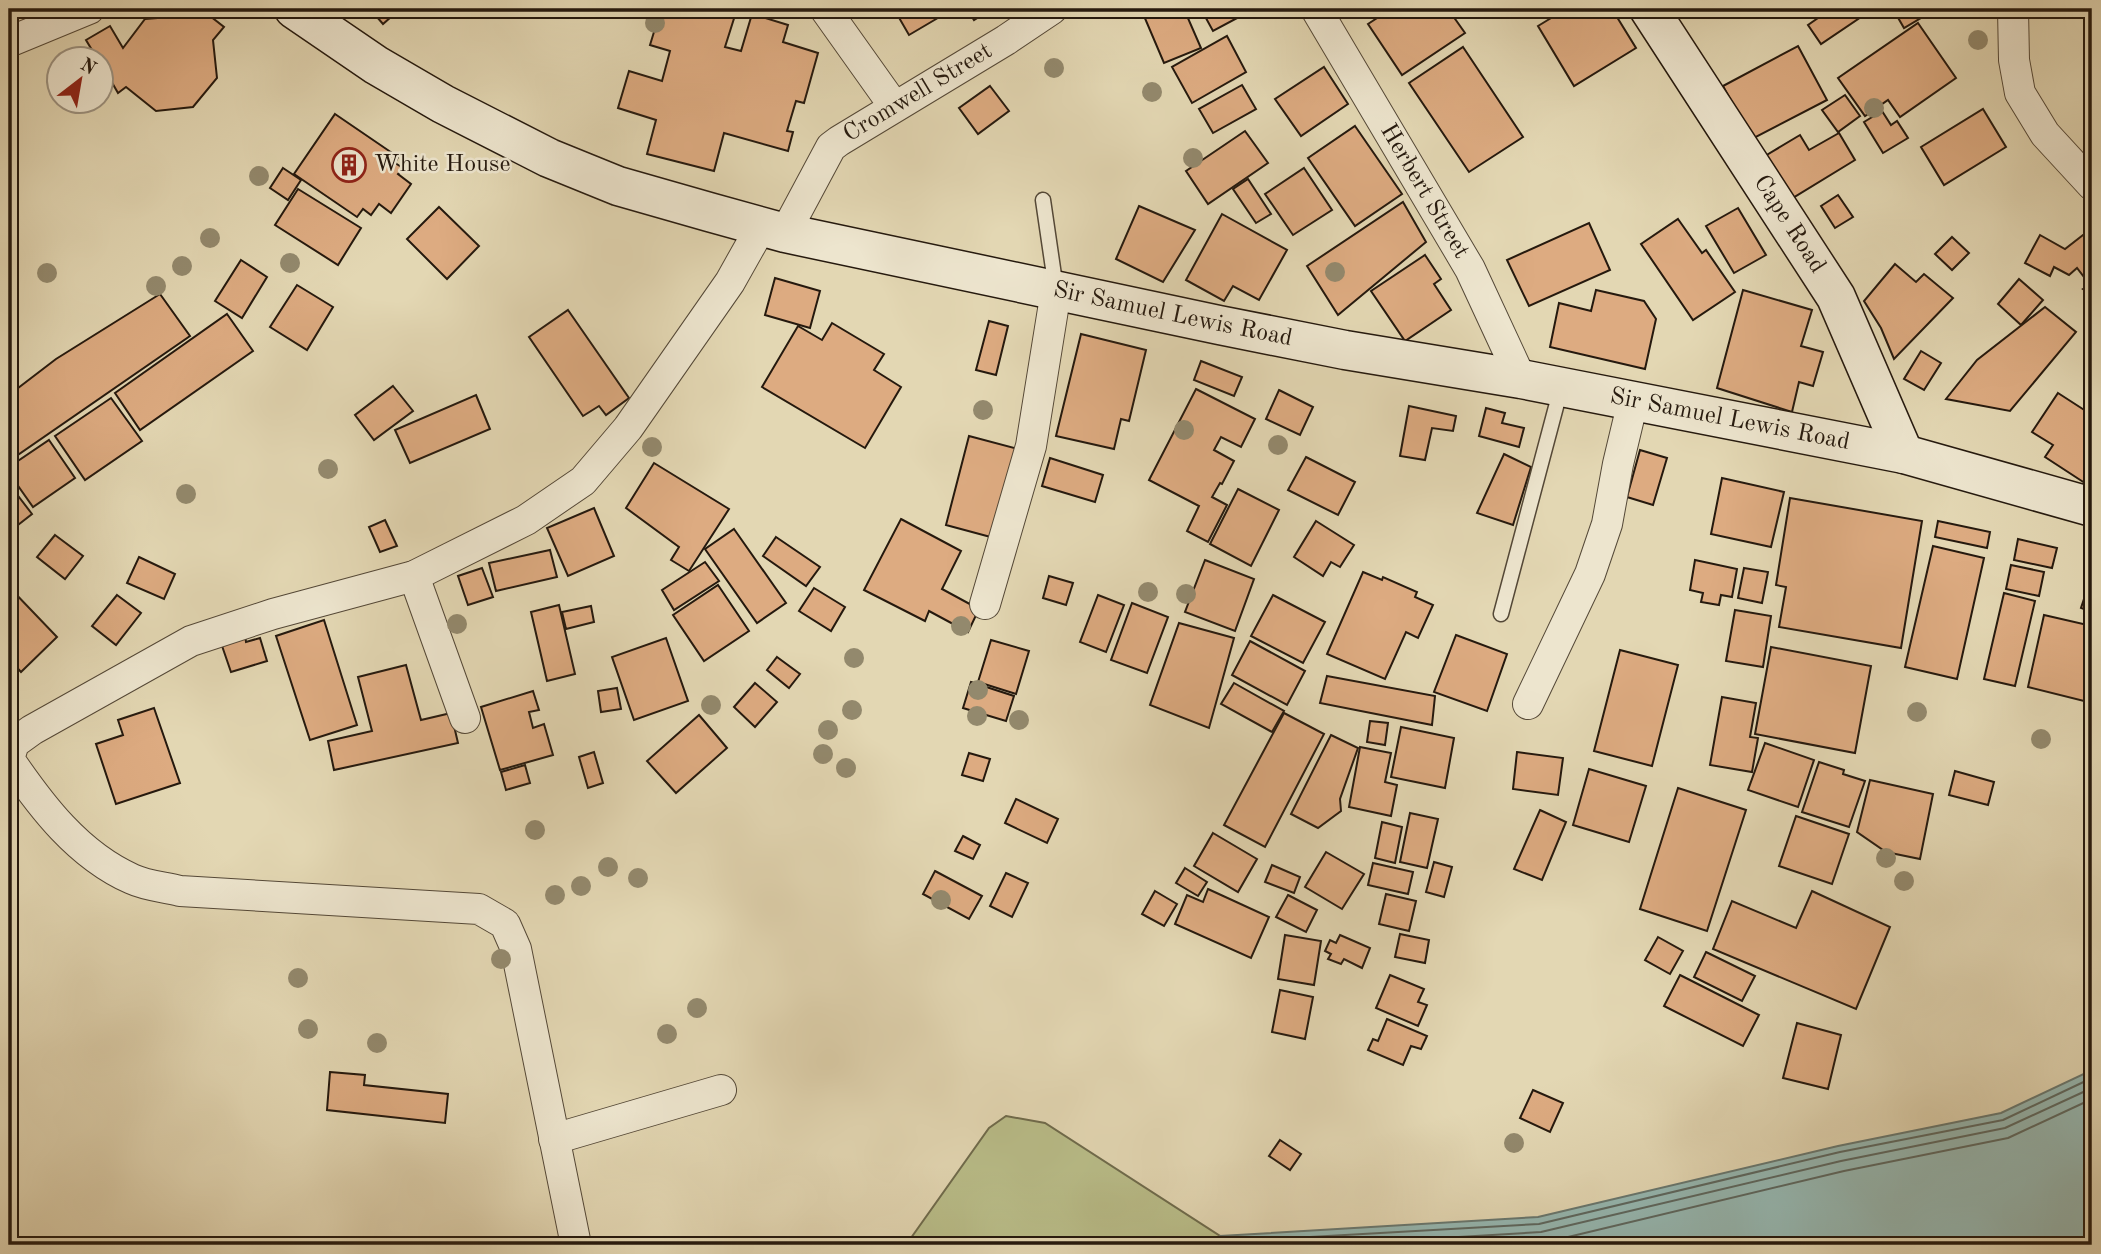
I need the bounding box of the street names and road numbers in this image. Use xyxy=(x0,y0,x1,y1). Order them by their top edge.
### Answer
street label: Cromwell Street xyxy=(840,39,997,147)
street label: Herbert Street xyxy=(1375,120,1473,263)
street label: Cape Road xyxy=(1748,171,1829,278)
street label: Sir Samuel Lewis Road xyxy=(1051,278,1294,351)
street label: Sir Samuel Lewis Road xyxy=(1608,385,1852,455)

